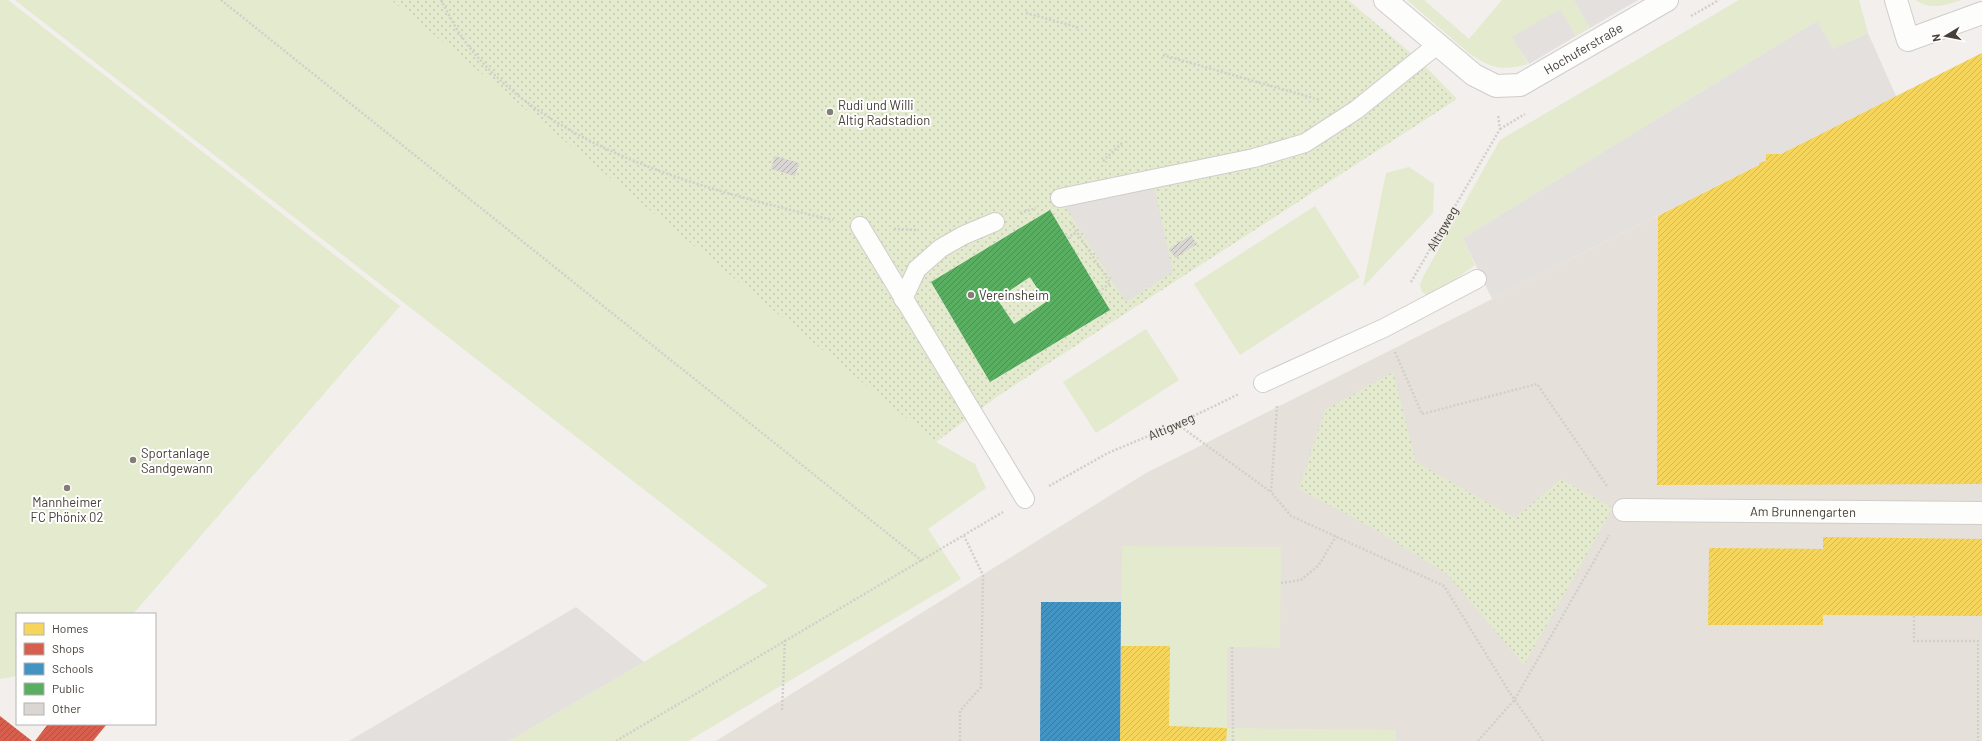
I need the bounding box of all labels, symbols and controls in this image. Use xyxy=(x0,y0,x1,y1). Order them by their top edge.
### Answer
north arrow xyxy=(1926,16,1966,56)
street label: Hochuferstraße xyxy=(1541,19,1626,78)
text: N xyxy=(1929,33,1943,43)
place label: Rudi und Willi Altig Radstadion xyxy=(838,97,930,128)
marker: Rudi und Willi Altig Radstadion xyxy=(825,107,835,117)
street label: Altigweg xyxy=(1423,203,1461,254)
place label: Vereinsheim xyxy=(979,287,1049,303)
marker: Vereinsheim xyxy=(966,290,976,300)
street label: Altigweg xyxy=(1145,409,1197,443)
place label: Sportanlage Sandgewann xyxy=(141,445,213,476)
marker: Sportanlage Sandgewann xyxy=(128,455,138,465)
marker: Mannheimer FC Phönix 02 xyxy=(62,483,72,493)
place label: Mannheimer FC Phönix 02 xyxy=(31,494,103,525)
street label: Am Brunnengarten xyxy=(1750,503,1856,520)
legend xyxy=(16,613,156,725)
text: Homes xyxy=(52,621,89,635)
text: Shops xyxy=(52,641,85,655)
text: Schools xyxy=(52,661,93,675)
text: Public xyxy=(52,681,84,695)
text: Other xyxy=(52,701,82,715)

